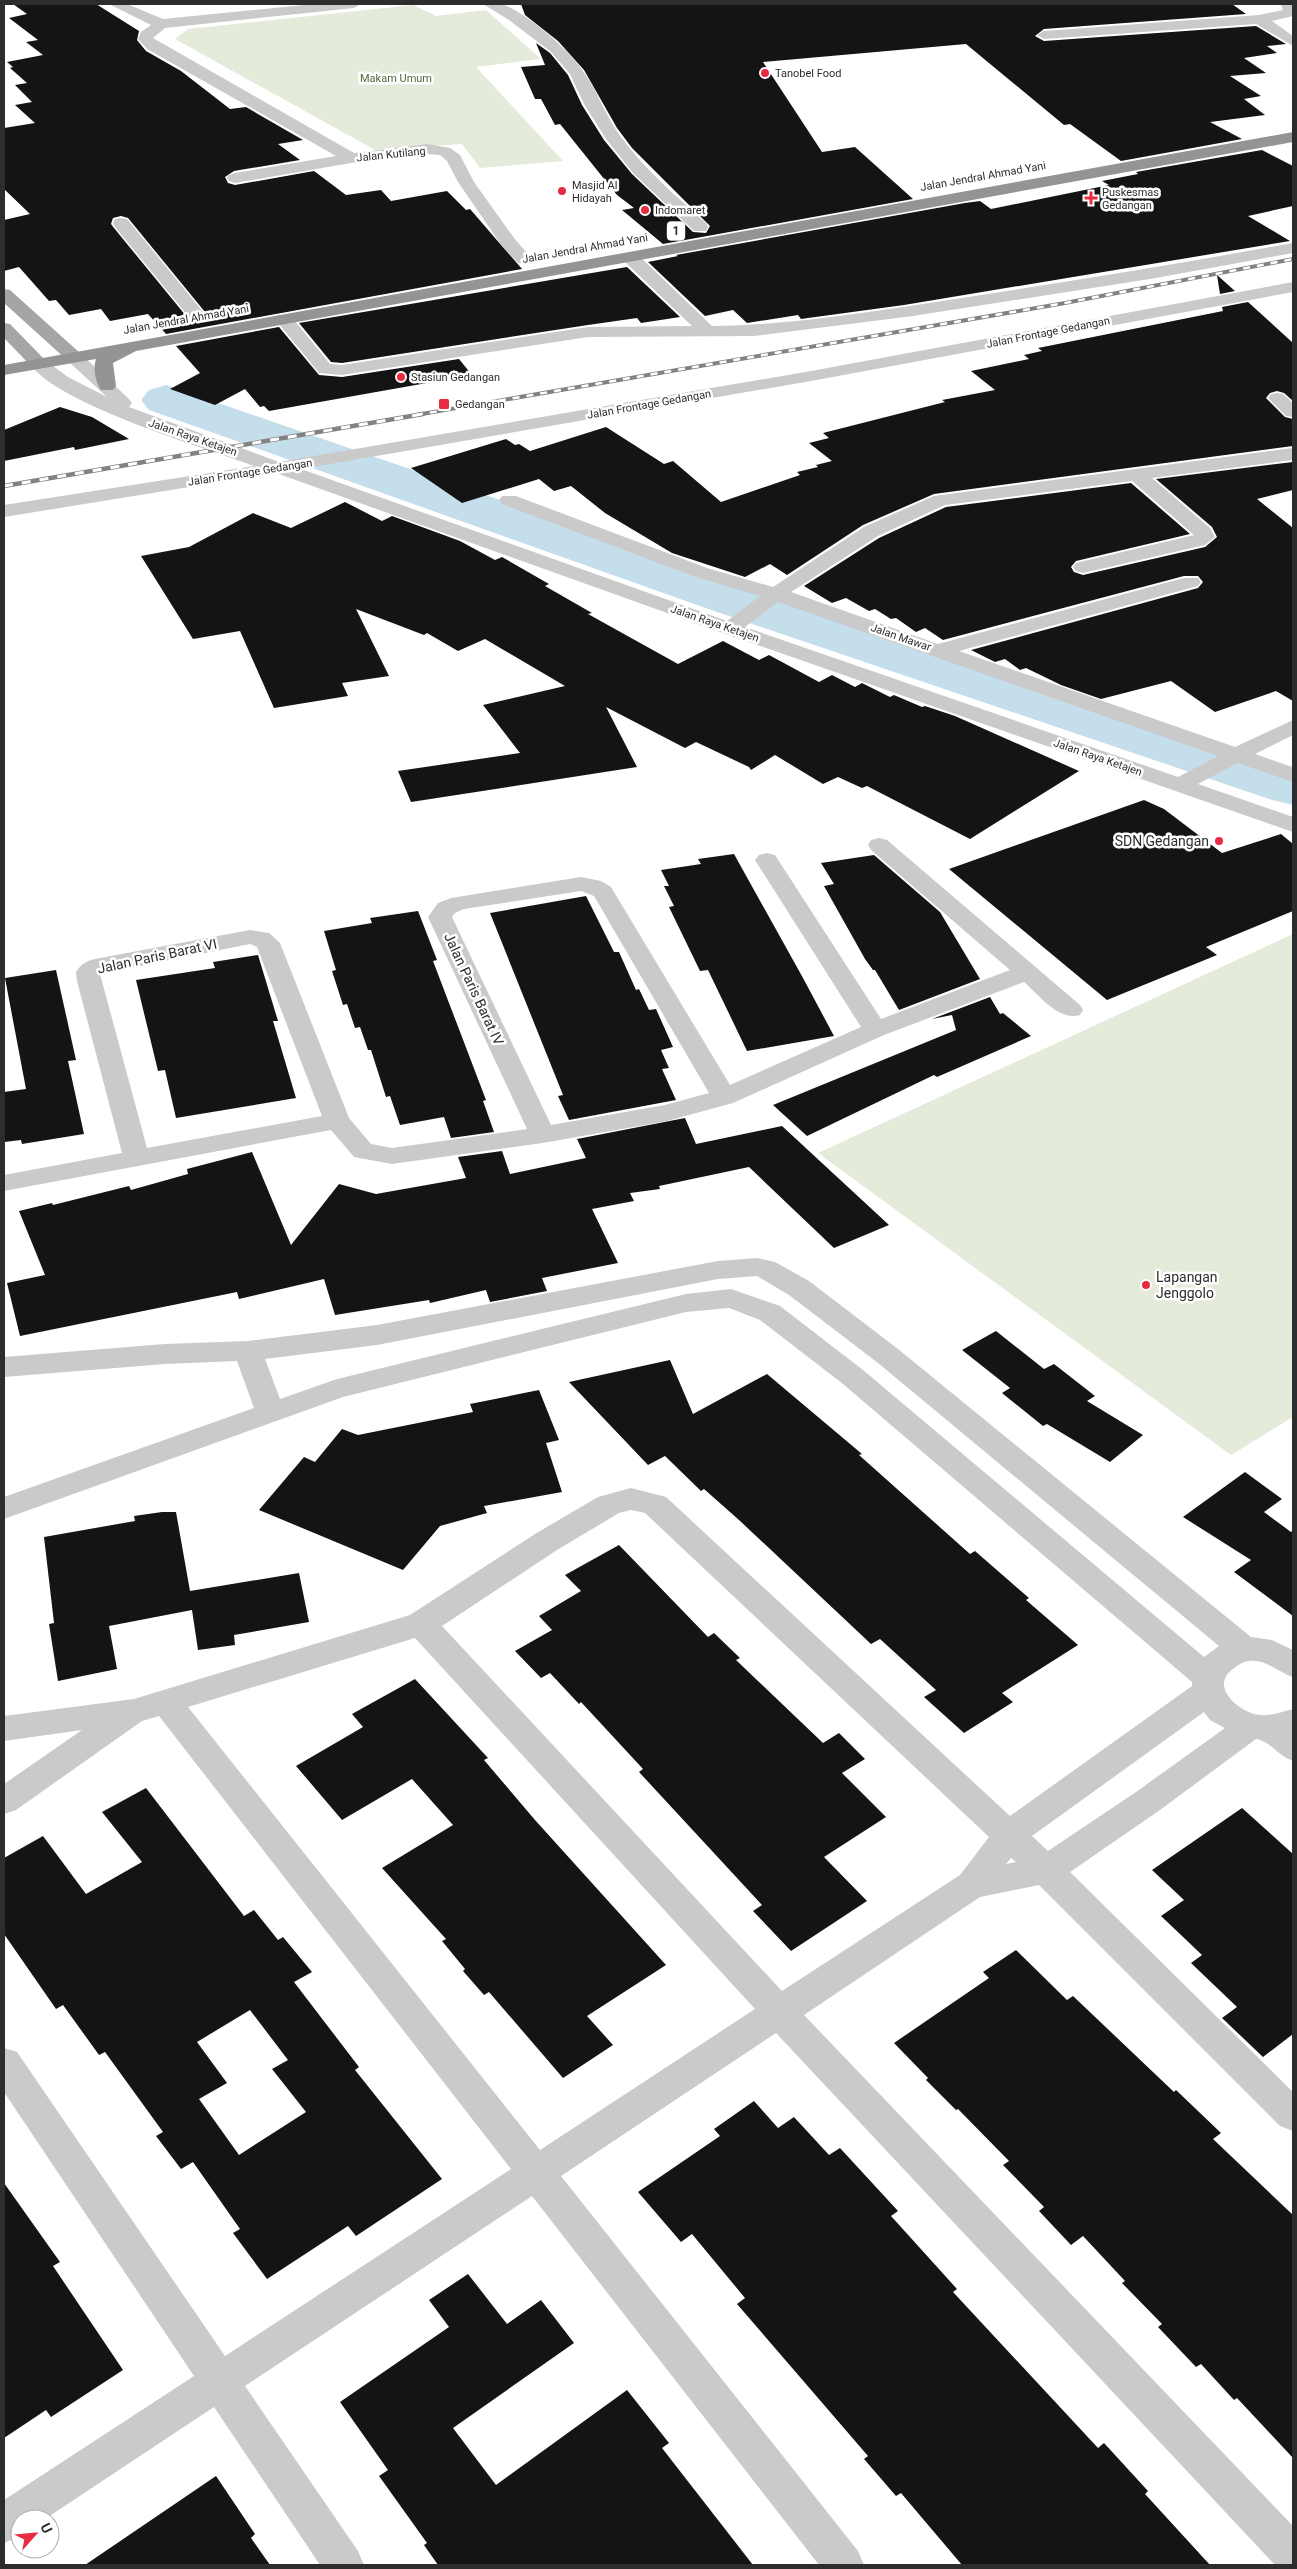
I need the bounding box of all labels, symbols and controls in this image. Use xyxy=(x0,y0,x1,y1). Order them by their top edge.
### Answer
marker: Tanobel Food xyxy=(759,67,771,79)
place label: Tanobel Food xyxy=(775,67,841,80)
park label: Makam Umum xyxy=(360,72,432,85)
street label: Jalan Kutilang xyxy=(356,144,426,165)
street label: Jalan Jendral Ahmad Yani xyxy=(919,159,1047,194)
place label: Masjid Al Hidayah xyxy=(572,179,617,205)
marker: Masjid Al Hidayah xyxy=(556,185,568,197)
place label: Puskesmas Gedangan xyxy=(1102,186,1159,212)
marker: Puskesmas Gedangan xyxy=(1084,191,1098,205)
marker: Indomaret xyxy=(639,204,651,216)
place label: Indomaret xyxy=(655,204,706,217)
road number: 1 xyxy=(667,222,685,240)
street label: Jalan Jendral Ahmad Yani xyxy=(521,231,649,266)
street label: Jalan Jendral Ahmad Yani xyxy=(122,302,250,337)
street label: Jalan Frontage Gedangan xyxy=(985,314,1111,351)
marker: Stasiun Gedangan xyxy=(395,371,407,383)
place label: Stasiun Gedangan xyxy=(411,371,500,384)
street label: Jalan Frontage Gedangan xyxy=(586,387,712,422)
marker: Gedangan xyxy=(437,397,451,411)
place label: Gedangan xyxy=(455,398,505,411)
street label: Jalan Raya Ketajen xyxy=(147,416,239,459)
street label: Jalan Frontage Gedangan xyxy=(187,456,313,489)
street label: Jalan Raya Ketajen xyxy=(669,602,761,645)
street label: Jalan Mawar xyxy=(869,621,933,654)
street label: Jalan Raya Ketajen xyxy=(1052,736,1144,779)
place label: SDN Gedangan xyxy=(1115,833,1209,849)
marker: SDN Gedangan xyxy=(1213,835,1225,847)
street label: Jalan Paris Barat IV xyxy=(441,930,507,1048)
street label: Jalan Paris Barat VI xyxy=(96,935,218,977)
place label: Lapangan Jenggolo xyxy=(1156,1269,1218,1301)
marker: Lapangan Jenggolo xyxy=(1140,1279,1152,1291)
north arrow xyxy=(10,2509,60,2559)
text: U xyxy=(37,2520,56,2536)

